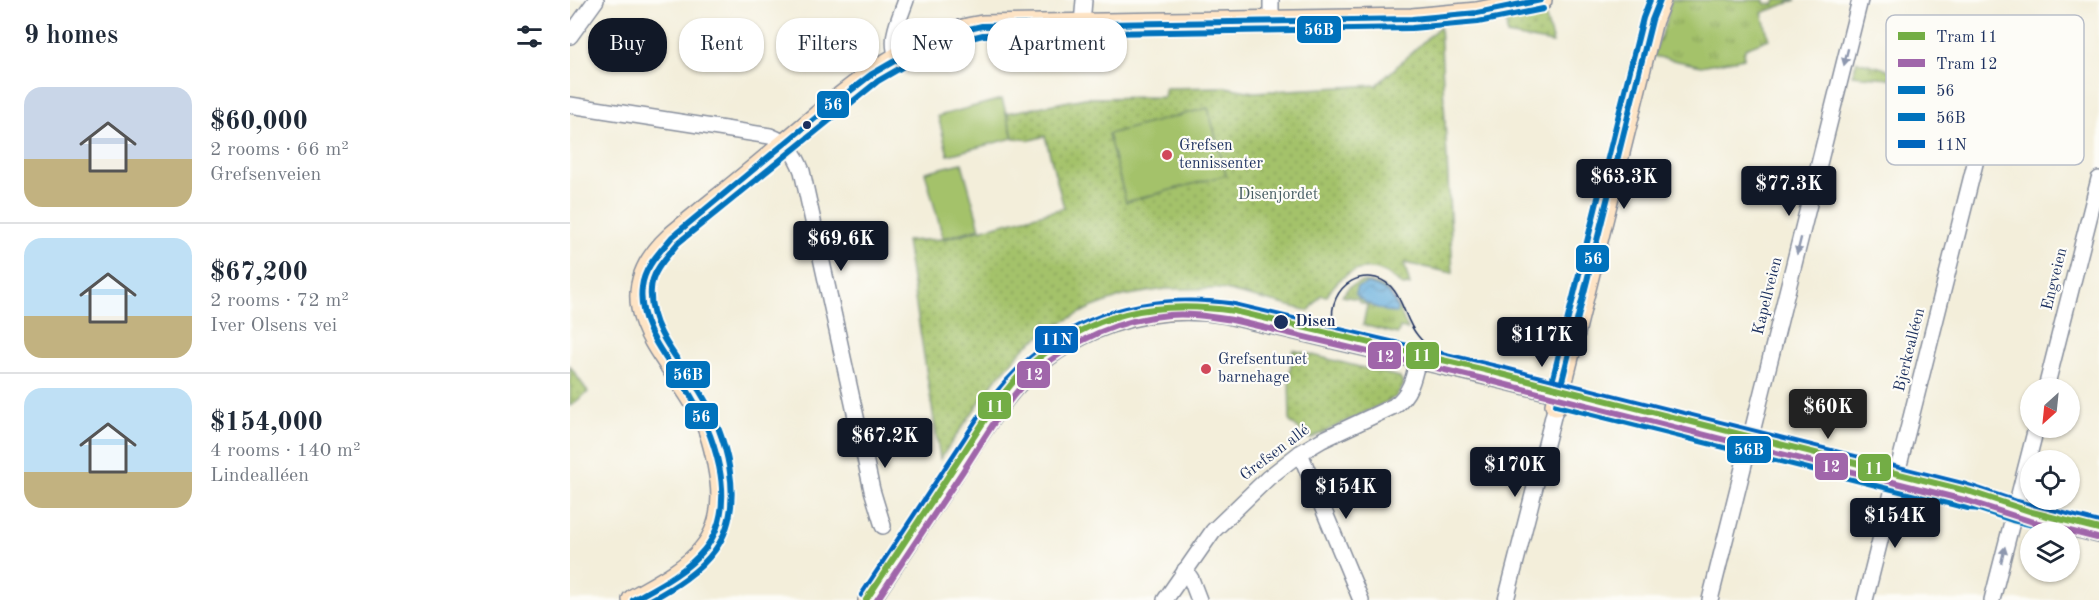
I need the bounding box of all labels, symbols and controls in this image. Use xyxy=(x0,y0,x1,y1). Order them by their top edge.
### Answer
line badge: 56B xyxy=(1296,15,1342,44)
legend xyxy=(1886,15,2084,165)
chip: Buy xyxy=(588,18,667,72)
chip: Rent xyxy=(679,18,764,72)
chip: Filters xyxy=(776,18,879,72)
chip: New xyxy=(891,18,975,72)
chip: Apartment xyxy=(987,18,1127,72)
icon: filters xyxy=(513,20,546,53)
text: 9 homes xyxy=(24,23,118,49)
text: 56B xyxy=(1304,23,1334,39)
text: Tram 11 xyxy=(1936,30,1998,46)
one-way arrow xyxy=(1840,48,1850,66)
text: Tram 12 xyxy=(1936,57,1998,73)
text: 56 xyxy=(1936,84,1955,100)
line badge: 56 xyxy=(816,90,850,119)
text: 56 xyxy=(824,98,842,114)
text: $60,000 xyxy=(210,109,308,135)
icon: home xyxy=(72,111,144,183)
text: 56B xyxy=(1936,111,1966,127)
unlabelled marker xyxy=(801,119,813,131)
place label: Grefsen tennissenter xyxy=(1179,138,1263,172)
text: 11N xyxy=(1936,138,1967,154)
text: 2 rooms · 66 m² xyxy=(210,140,349,160)
marker: Grefsen tennissenter xyxy=(1160,148,1174,162)
pin: $63.3K xyxy=(1575,159,1673,210)
text: Grefsenveien xyxy=(210,165,321,185)
pin: $77.3K xyxy=(1740,166,1838,217)
text: $63.3K xyxy=(1590,168,1658,188)
text: $77.3K xyxy=(1755,175,1823,195)
park label: Disenjordet xyxy=(1238,187,1319,203)
pin: $69.6K xyxy=(792,221,890,272)
text: $69.6K xyxy=(807,230,875,250)
one-way arrow xyxy=(1794,237,1804,255)
line badge: 56 xyxy=(1575,244,1610,273)
street label: Engveien xyxy=(2040,246,2071,312)
text: 56 xyxy=(1584,252,1602,268)
street label: Kapellveien xyxy=(1751,255,1785,337)
text: $67,200 xyxy=(210,260,308,286)
icon: home xyxy=(72,262,144,334)
text: 2 rooms · 72 m² xyxy=(210,291,349,311)
street label: Bjerkealléen xyxy=(1892,306,1928,393)
marker: Disen xyxy=(1272,313,1290,331)
place label: Disen xyxy=(1295,314,1336,330)
text: Iver Olsens vei xyxy=(210,316,337,336)
pin: $117K xyxy=(1500,317,1584,368)
line badge: 11N xyxy=(1034,325,1079,354)
text: $117K xyxy=(1511,326,1573,346)
text: 11N xyxy=(1042,333,1073,349)
line badge: 12 xyxy=(1367,341,1402,370)
line badge: 11 xyxy=(1405,341,1440,370)
text: 11 xyxy=(1413,349,1431,365)
text: 12 xyxy=(1376,350,1394,366)
place label: Grefsentunet barnehage xyxy=(1218,352,1308,386)
line badge: 56B xyxy=(665,360,711,389)
line badge: 12 xyxy=(1016,360,1051,389)
marker: Grefsentunet barnehage xyxy=(1199,362,1213,376)
text: 56B xyxy=(673,368,703,384)
text: 12 xyxy=(1025,368,1043,384)
north arrow xyxy=(2020,378,2080,438)
map controls xyxy=(2020,378,2080,582)
pin: $60K xyxy=(1792,389,1864,440)
line badge: 11 xyxy=(977,391,1012,420)
text: $60K xyxy=(1803,398,1853,418)
text: 11 xyxy=(986,400,1004,416)
line badge: 56 xyxy=(684,402,719,430)
text: $154,000 xyxy=(210,410,323,436)
text: 56 xyxy=(692,410,710,426)
icon: home xyxy=(72,412,144,484)
pin: $67.2K xyxy=(836,418,934,469)
street label: Grefsen allé xyxy=(1237,422,1313,484)
text: $67.2K xyxy=(851,427,919,447)
line badge: 56B xyxy=(1726,435,1772,464)
text: 4 rooms · 140 m² xyxy=(210,441,360,461)
text: 56B xyxy=(1734,443,1764,459)
pin: $170K xyxy=(1473,447,1557,498)
button: locate xyxy=(2020,450,2080,510)
line badge: 12 xyxy=(1814,452,1849,481)
line badge: 11 xyxy=(1857,453,1892,482)
text: $170K xyxy=(1484,456,1546,476)
text: 12 xyxy=(1822,460,1840,476)
text: 11 xyxy=(1865,462,1883,478)
text: Lindealléen xyxy=(210,466,309,486)
pin: $154K xyxy=(1304,469,1388,520)
text: $154K xyxy=(1315,478,1377,498)
pin: $154K xyxy=(1853,498,1937,549)
text: $154K xyxy=(1864,507,1926,527)
button: layers xyxy=(2020,522,2080,582)
one-way arrow xyxy=(1998,546,2008,565)

